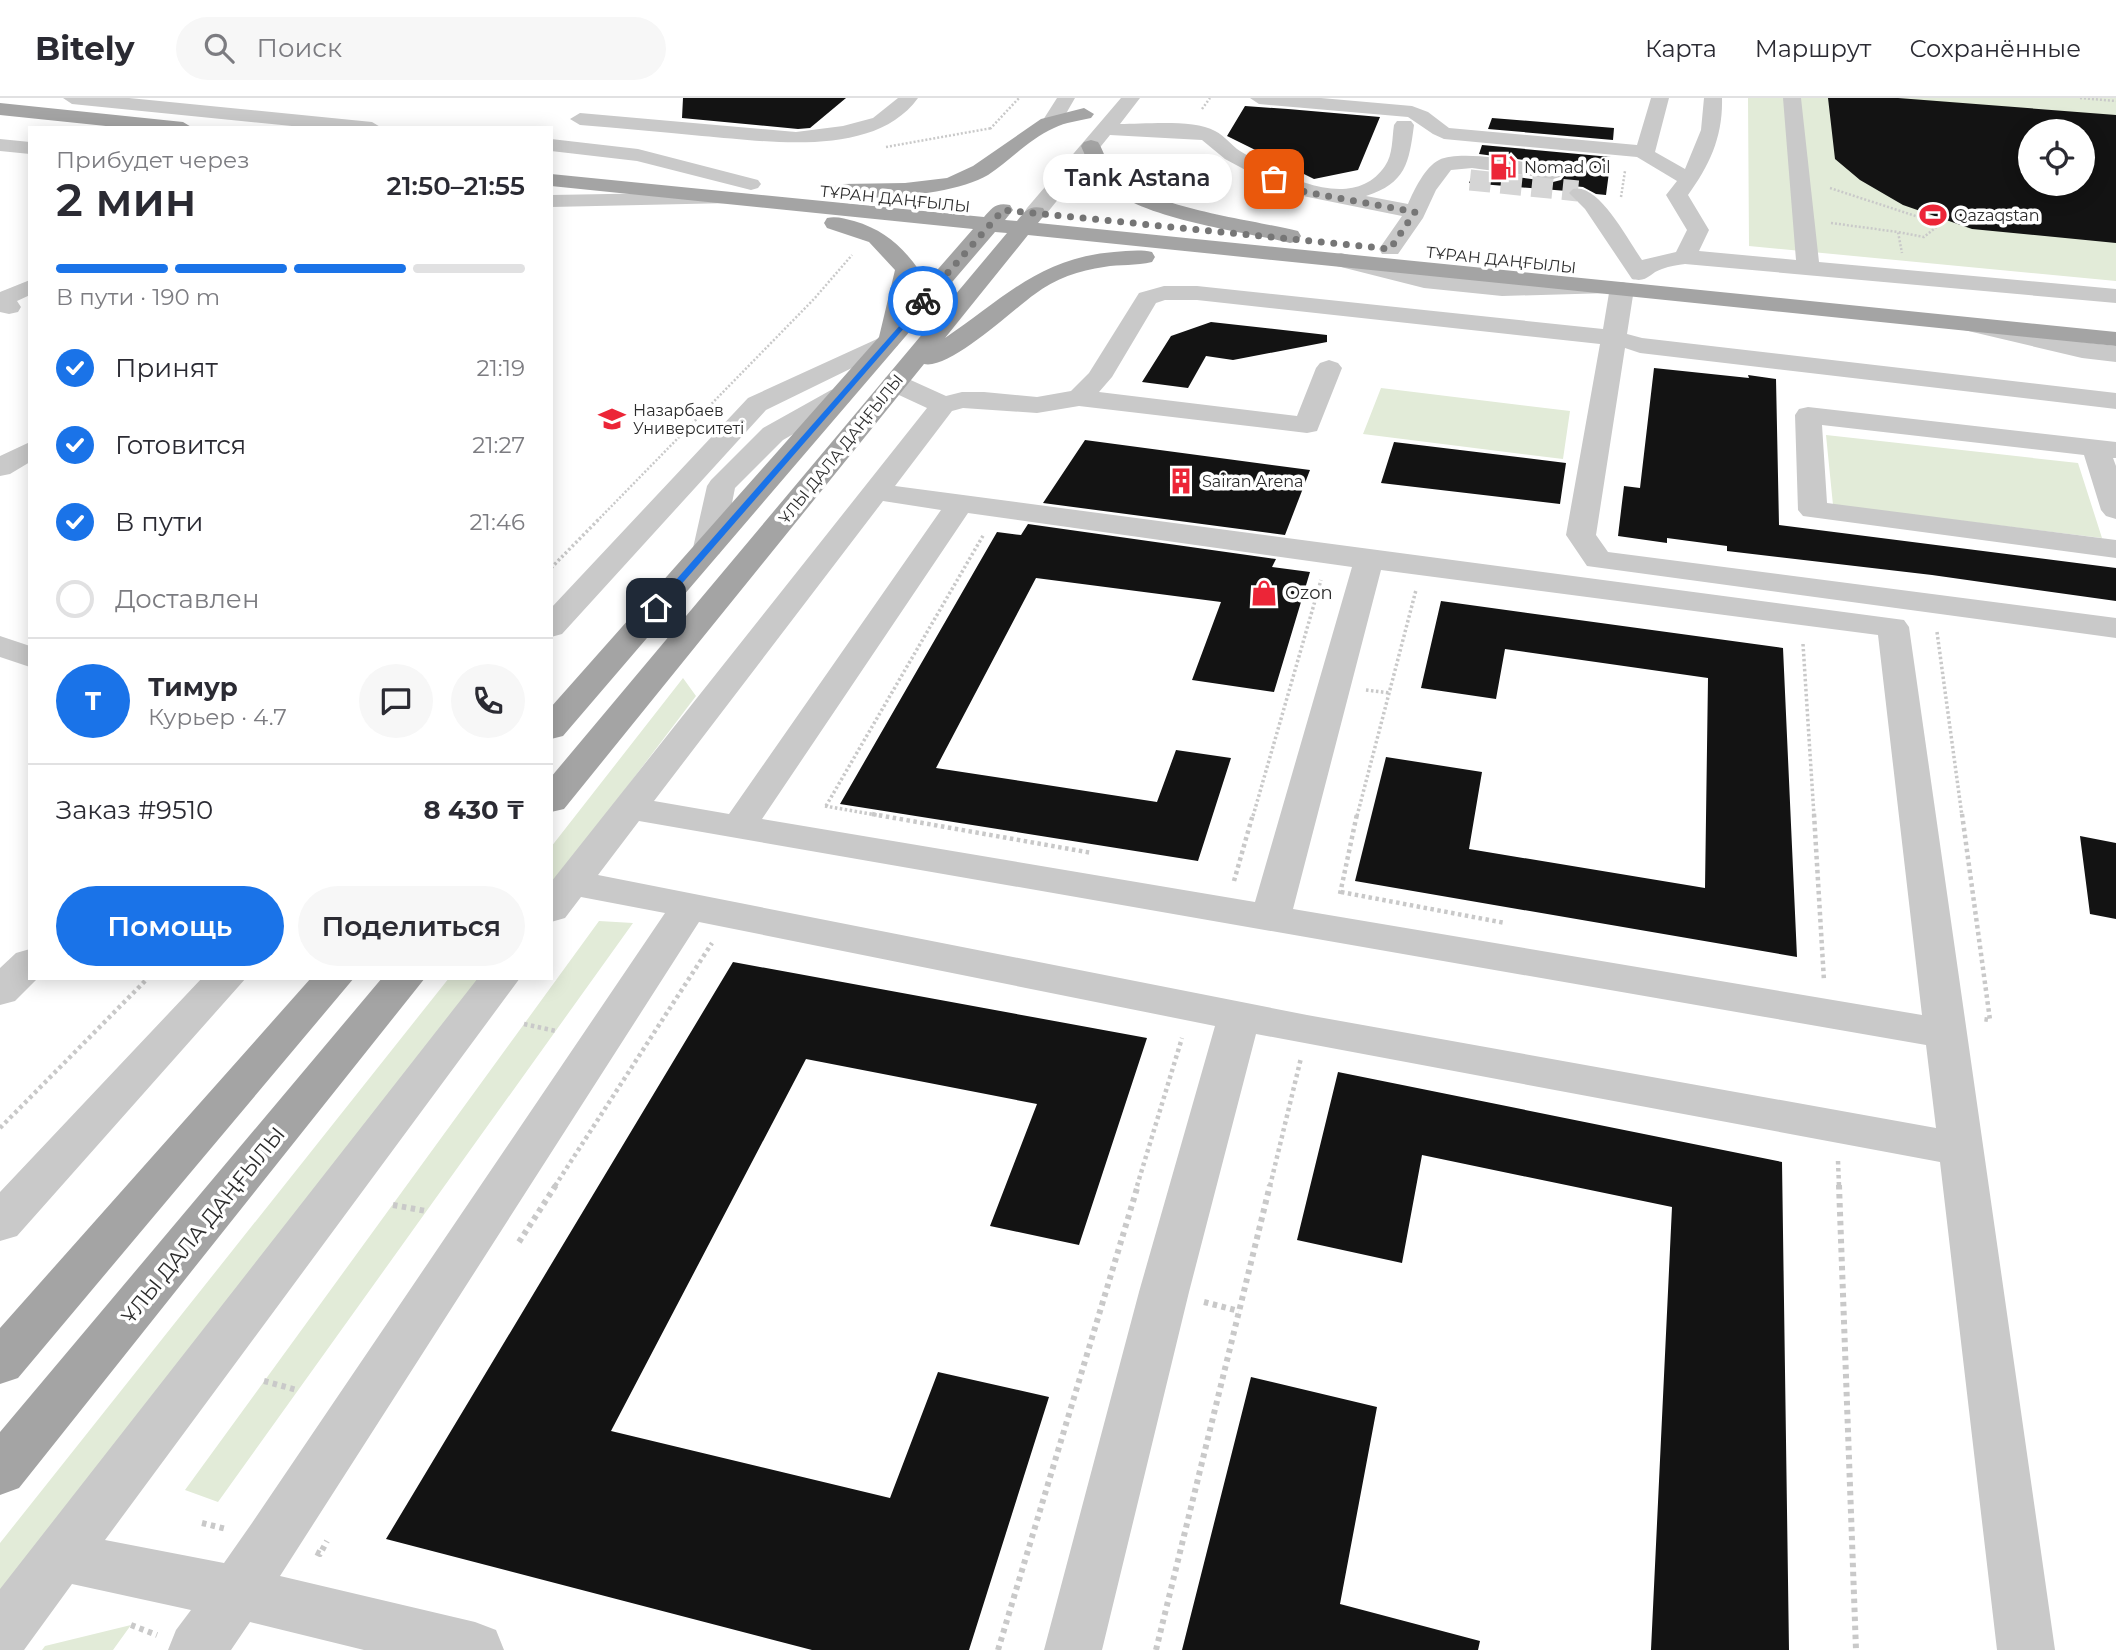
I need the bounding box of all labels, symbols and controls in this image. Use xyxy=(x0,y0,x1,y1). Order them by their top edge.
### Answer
search box xyxy=(176,17,666,80)
text: Bitely xyxy=(35,28,134,68)
icon: search xyxy=(200,29,238,67)
text: Поиск xyxy=(256,32,342,64)
text: Карта xyxy=(1645,34,1717,63)
text: Маршрут xyxy=(1755,34,1871,63)
text: Сохранённые xyxy=(1909,34,2081,63)
map controls xyxy=(2018,119,2095,196)
button: locate xyxy=(2018,119,2095,196)
text: Прибудет через xyxy=(56,146,250,174)
pin xyxy=(1244,149,1304,209)
fuel station icon: Nomad Oil xyxy=(1488,152,1518,182)
callout: Tank Astana xyxy=(1043,154,1232,204)
place label: Nomad Oil xyxy=(1524,158,1611,177)
icon: bag xyxy=(1255,160,1293,198)
text: Tank Astana xyxy=(1065,164,1210,192)
text: 21:50–21:55 xyxy=(387,170,525,202)
text: 2 мин xyxy=(56,171,196,228)
street label: ТҰРАН ДАҢҒЫЛЫ xyxy=(819,182,971,216)
sports icon: Qazaqstan xyxy=(1918,200,1948,230)
place label: Qazaqstan xyxy=(1954,206,2040,225)
street label: ТҰРАН ДАҢҒЫЛЫ xyxy=(1425,243,1577,277)
courier xyxy=(888,266,958,336)
icon: bike xyxy=(904,282,942,320)
text: В пути · 190 m xyxy=(56,283,220,311)
icon: check xyxy=(56,349,94,387)
text: Принят xyxy=(115,352,218,384)
text: 21:19 xyxy=(476,354,525,382)
street label: ҰЛЫ ДАЛА ДАҢҒЫЛЫ xyxy=(775,370,907,528)
place label: Назарбаев Университеті xyxy=(633,401,744,438)
school or university icon: Назарбаев Университеті xyxy=(597,404,627,434)
icon: check xyxy=(56,426,94,464)
text: Готовится xyxy=(115,429,246,461)
text: 21:27 xyxy=(472,431,525,459)
building icon: Sairan Arena xyxy=(1166,466,1196,496)
place label: Sairan Arena xyxy=(1202,472,1303,491)
icon: check xyxy=(56,503,94,541)
text: В пути xyxy=(115,506,204,538)
text: 21:46 xyxy=(470,508,525,536)
pin xyxy=(626,578,686,638)
shop icon: Ozon xyxy=(1249,578,1279,608)
place label: Ozon xyxy=(1285,582,1333,604)
text: Доставлен xyxy=(115,583,260,615)
icon: home xyxy=(637,589,675,627)
button: chat xyxy=(359,664,433,738)
button: phone xyxy=(451,664,525,738)
text: Тимур xyxy=(148,671,238,703)
text: Т xyxy=(85,685,101,717)
text: Курьер · 4.7 xyxy=(148,703,287,731)
text: Заказ #9510 xyxy=(56,794,213,826)
text: 8 430 ₸ xyxy=(423,794,525,826)
button: Помощь xyxy=(56,886,284,966)
button: Поделиться xyxy=(298,886,525,966)
street label: ҰЛЫ ДАЛА ДАҢҒЫЛЫ xyxy=(116,1122,290,1328)

